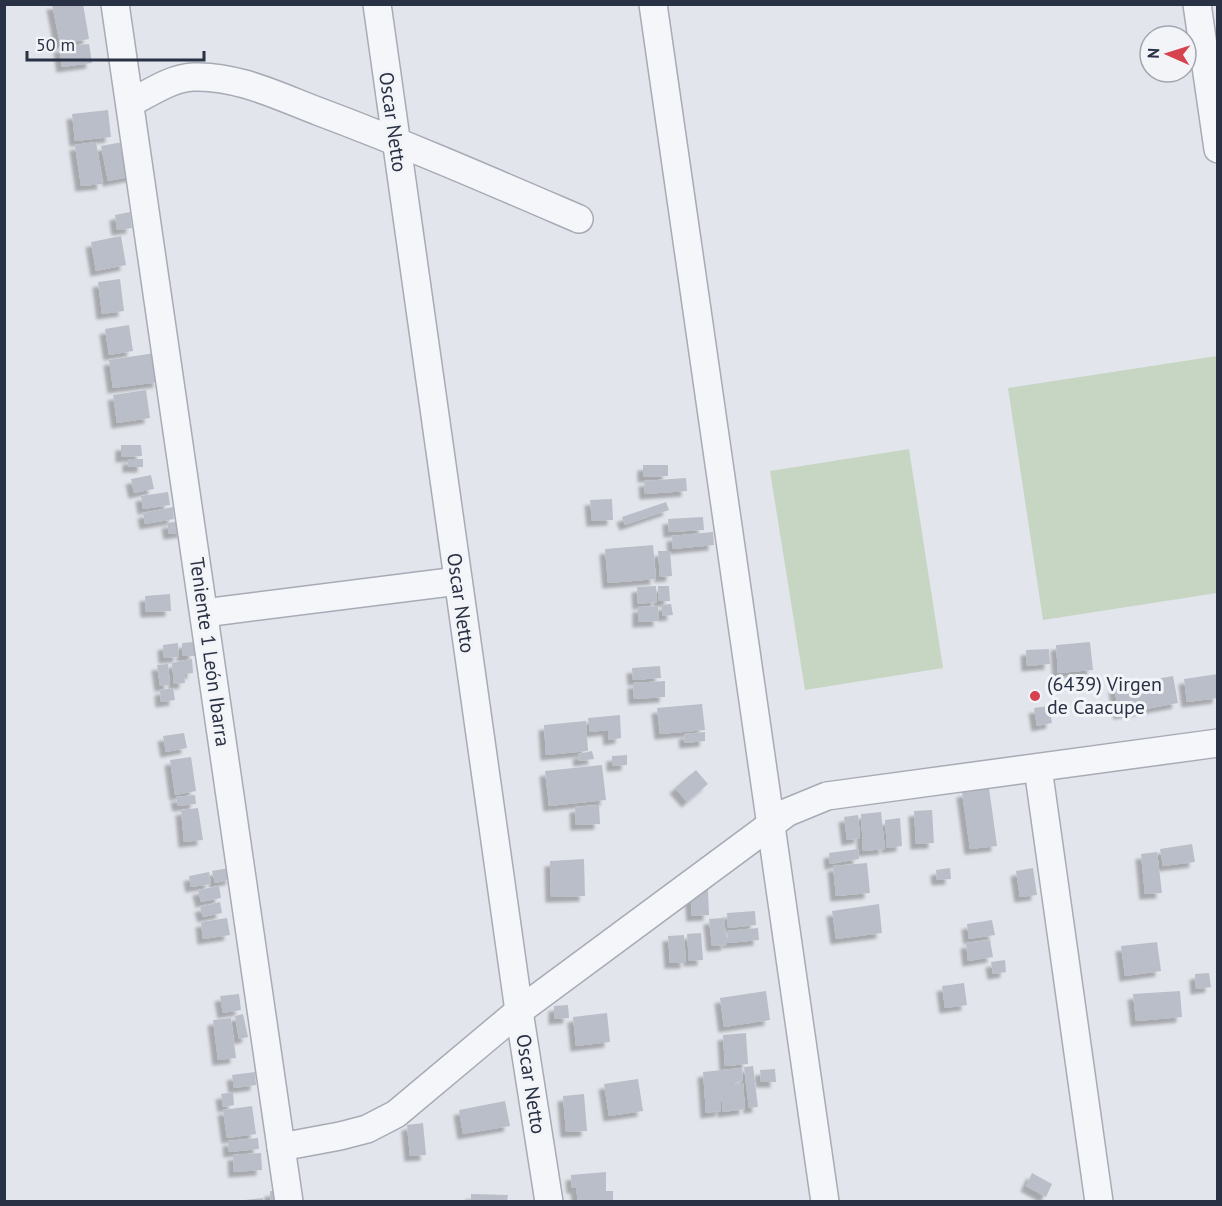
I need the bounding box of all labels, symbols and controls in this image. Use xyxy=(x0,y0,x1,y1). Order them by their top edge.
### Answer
scale bar xyxy=(27,24,204,62)
north arrow xyxy=(1138,24,1198,84)
text: 50 m xyxy=(36,33,75,56)
text: N xyxy=(1143,47,1163,59)
street label: Oscar Netto xyxy=(373,70,413,174)
street label: Oscar Netto xyxy=(441,551,481,655)
street label: Teniente 1 León Ibarra xyxy=(184,556,236,748)
place label: (6439) Virgen de Caacupe xyxy=(1047,671,1162,720)
marker: (6439) Virgen de Caacupe xyxy=(1028,689,1042,703)
street label: Oscar Netto xyxy=(510,1032,552,1136)

